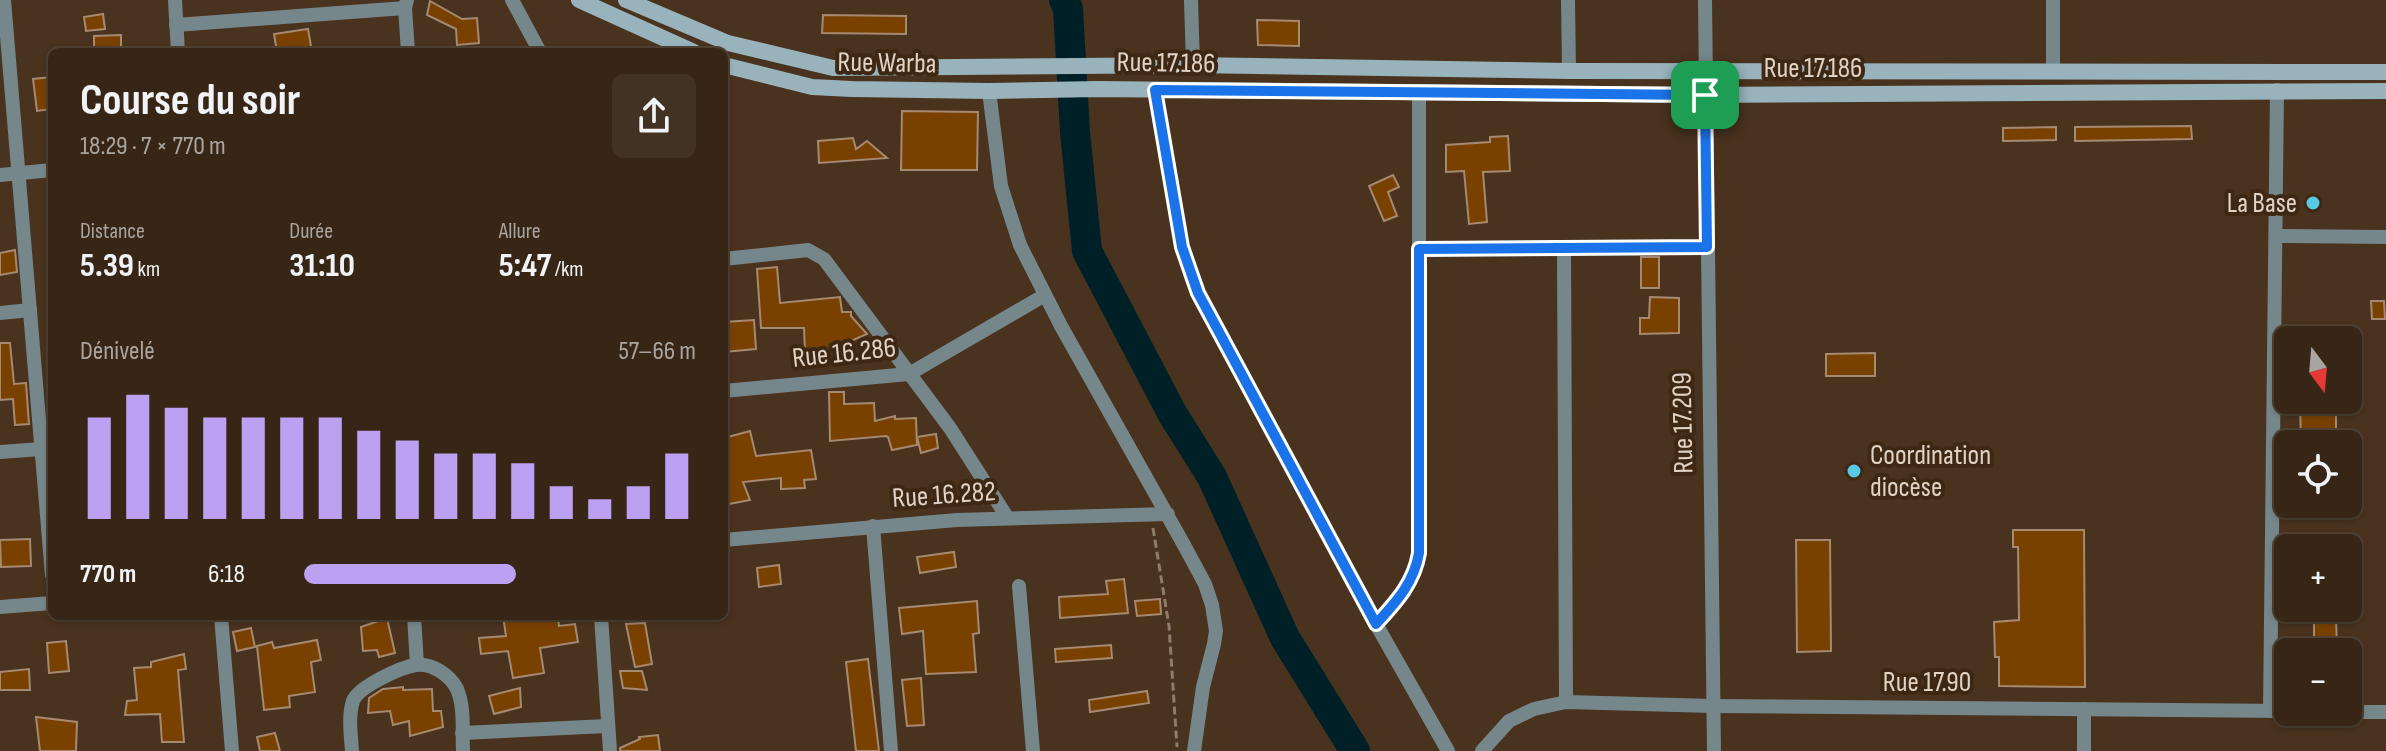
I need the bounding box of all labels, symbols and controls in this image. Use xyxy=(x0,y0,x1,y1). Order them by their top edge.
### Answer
street label: Rue Warba xyxy=(837,46,937,80)
street label: Rue 17.186 xyxy=(1116,46,1216,80)
street label: Rue 17.186 xyxy=(1764,52,1862,85)
pin xyxy=(1671,61,1739,129)
icon: arrive xyxy=(1683,73,1727,117)
text: Course du soir xyxy=(80,74,300,127)
button: share xyxy=(612,74,696,158)
text: 18:29 · 7 × 770 m xyxy=(80,131,226,162)
place label: La Base xyxy=(2227,187,2297,220)
marker: La Base xyxy=(2304,194,2322,212)
text: Distance xyxy=(80,218,145,245)
text: Durée xyxy=(289,218,333,245)
text: Allure xyxy=(499,218,541,245)
text: 5.39 xyxy=(80,245,134,286)
text: 31:10 xyxy=(289,245,355,286)
text: 5:47 xyxy=(499,245,551,286)
text: km xyxy=(134,256,160,283)
text: /km xyxy=(551,256,583,283)
north arrow xyxy=(2274,326,2362,414)
map controls xyxy=(2274,326,2362,726)
street label: Rue 16.286 xyxy=(791,331,897,375)
text: Dénivelé xyxy=(80,336,155,367)
text: 57–66 m xyxy=(618,336,696,367)
street label: Rue 17.209 xyxy=(1666,372,1700,474)
button: locate xyxy=(2274,430,2362,518)
place label: Coordination diocèse xyxy=(1870,439,1991,504)
marker: Coordination diocèse xyxy=(1845,462,1863,480)
street label: Rue 16.282 xyxy=(891,475,997,515)
button: + xyxy=(2274,534,2362,622)
text: 770 m xyxy=(80,559,136,590)
text: 6:18 xyxy=(208,559,245,590)
button: − xyxy=(2274,638,2362,726)
street label: Rue 17.90 xyxy=(1883,666,1971,699)

